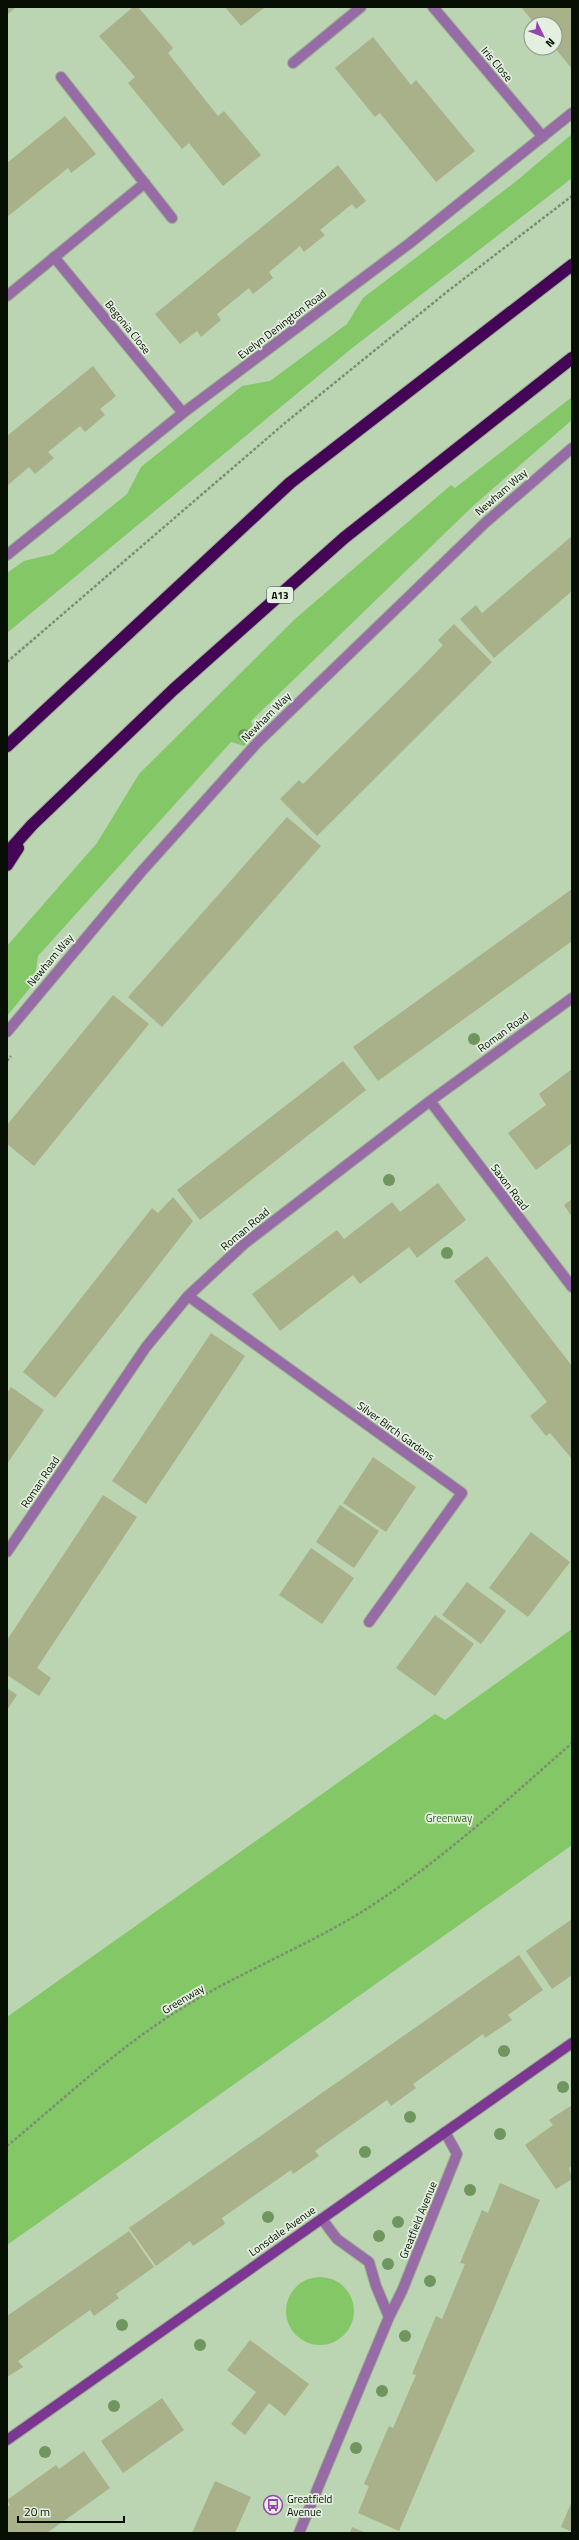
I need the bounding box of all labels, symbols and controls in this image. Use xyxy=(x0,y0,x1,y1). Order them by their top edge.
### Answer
north arrow xyxy=(523,16,563,56)
text: N xyxy=(542,35,559,51)
street label: Iris Close xyxy=(478,43,517,85)
street label: Evelyn Denington Road xyxy=(234,285,330,363)
street label: Begonia Close xyxy=(101,297,155,358)
street label: Newham Way xyxy=(471,464,531,519)
road number: A13 xyxy=(267,587,293,603)
street label: Newham Way xyxy=(237,688,295,746)
street label: Newham Way xyxy=(23,930,77,990)
street label: Roman Road xyxy=(474,1008,532,1056)
street label: Saxon Road xyxy=(487,1161,533,1214)
street label: Roman Road xyxy=(217,1204,273,1254)
street label: Silver Birch Gardens xyxy=(354,1397,438,1465)
street label: Roman Road xyxy=(17,1453,63,1511)
park label: Greenway xyxy=(426,1810,473,1826)
street label: Greenway xyxy=(159,1980,208,2018)
street label: Greatfield Avenue xyxy=(395,2178,441,2261)
street label: Lonsdale Avenue xyxy=(245,2202,319,2260)
place label: Greatfield Avenue xyxy=(287,2491,333,2520)
bus stop icon: Greatfield Avenue xyxy=(262,2494,284,2516)
scale bar xyxy=(18,2498,124,2524)
text: 20 m xyxy=(24,2502,50,2521)

